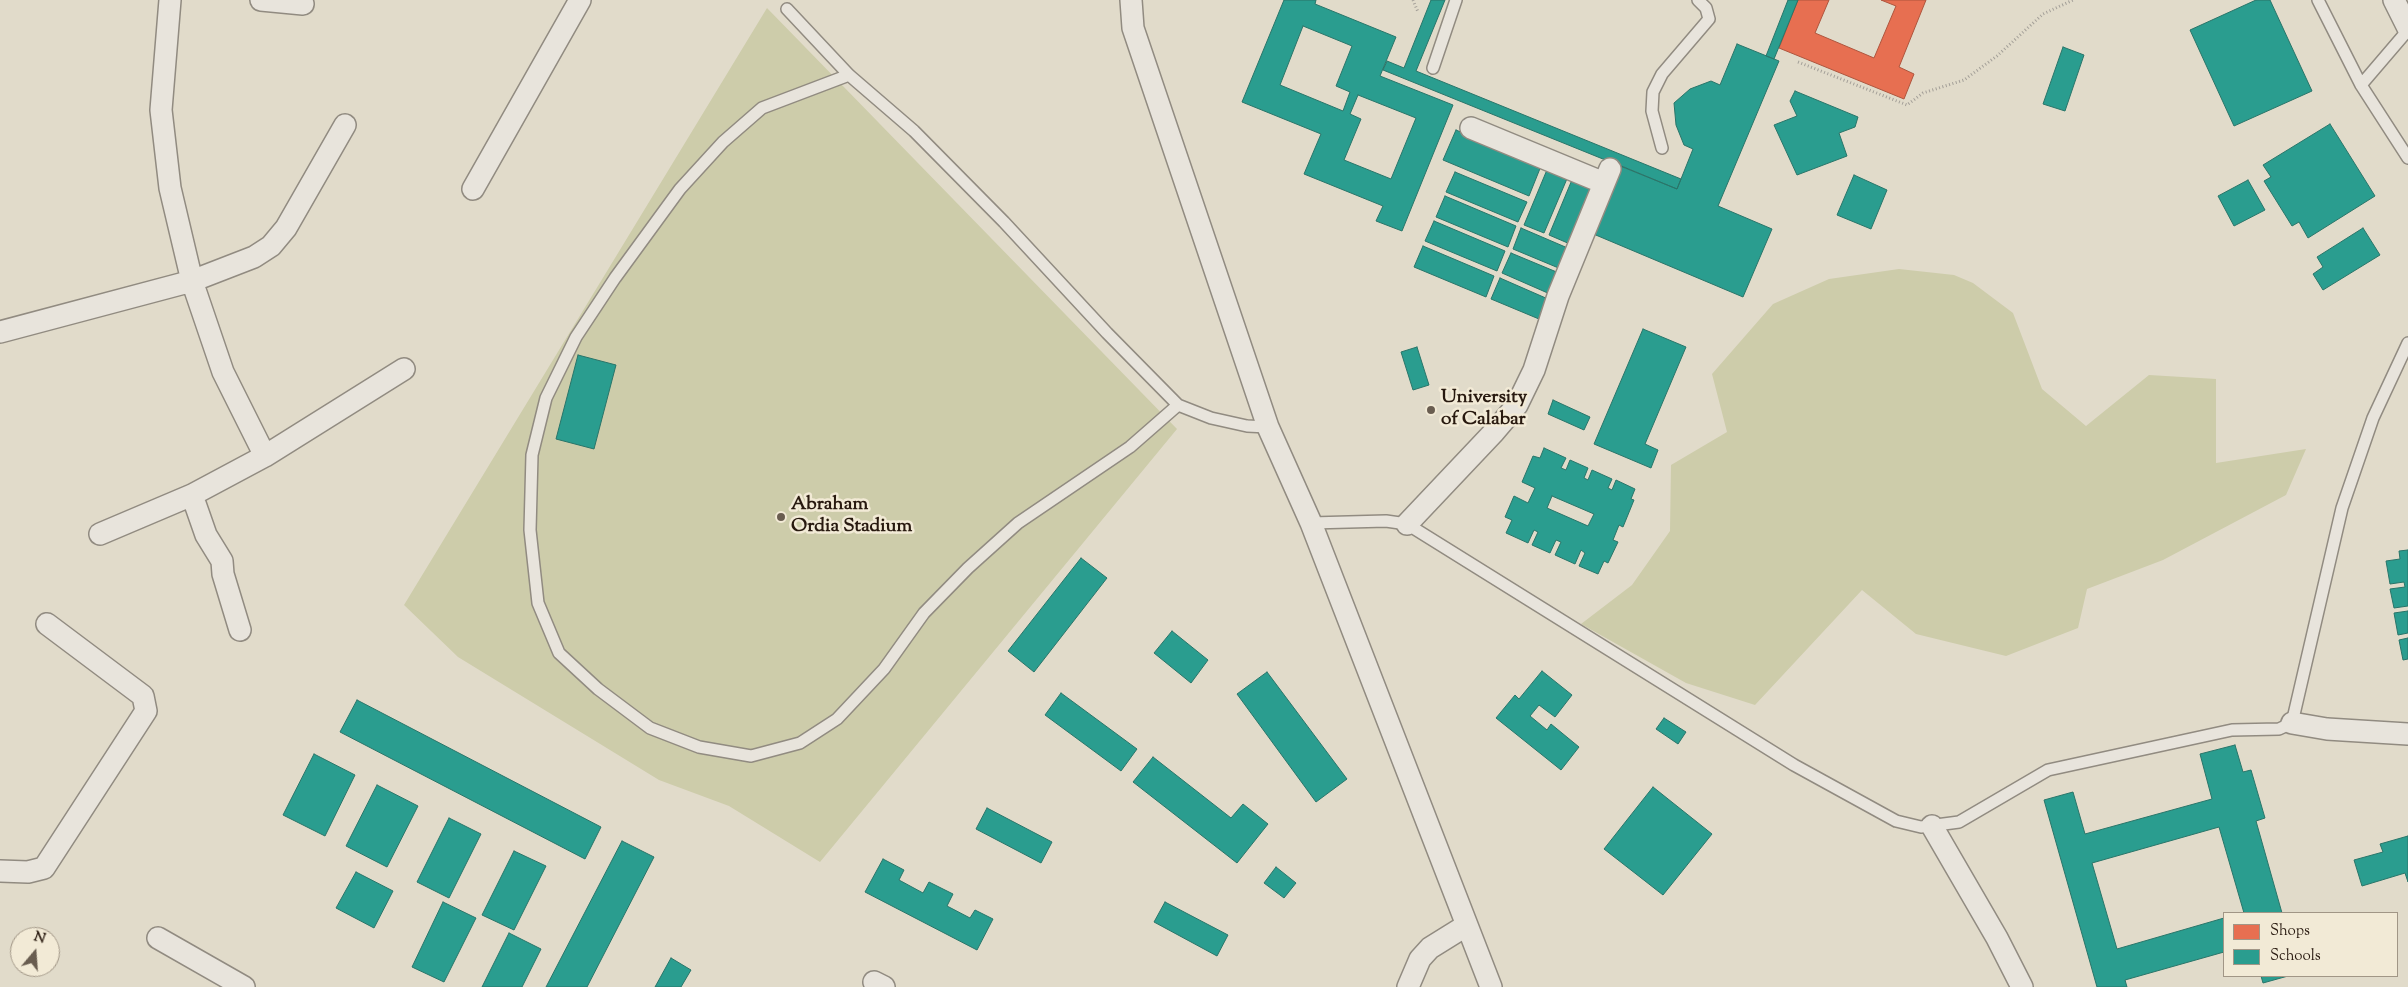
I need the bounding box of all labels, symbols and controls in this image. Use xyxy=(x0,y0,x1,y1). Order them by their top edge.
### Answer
place label: University of Calabar xyxy=(1441,388,1527,432)
marker: University of Calabar xyxy=(1425,404,1437,416)
place label: Abraham Ordia Stadium xyxy=(791,495,912,539)
marker: Abraham Ordia Stadium xyxy=(775,511,787,523)
legend xyxy=(2223,912,2398,977)
text: Shops xyxy=(2270,921,2310,942)
north arrow xyxy=(10,927,60,977)
text: N xyxy=(31,927,48,950)
text: Schools xyxy=(2270,946,2321,967)

